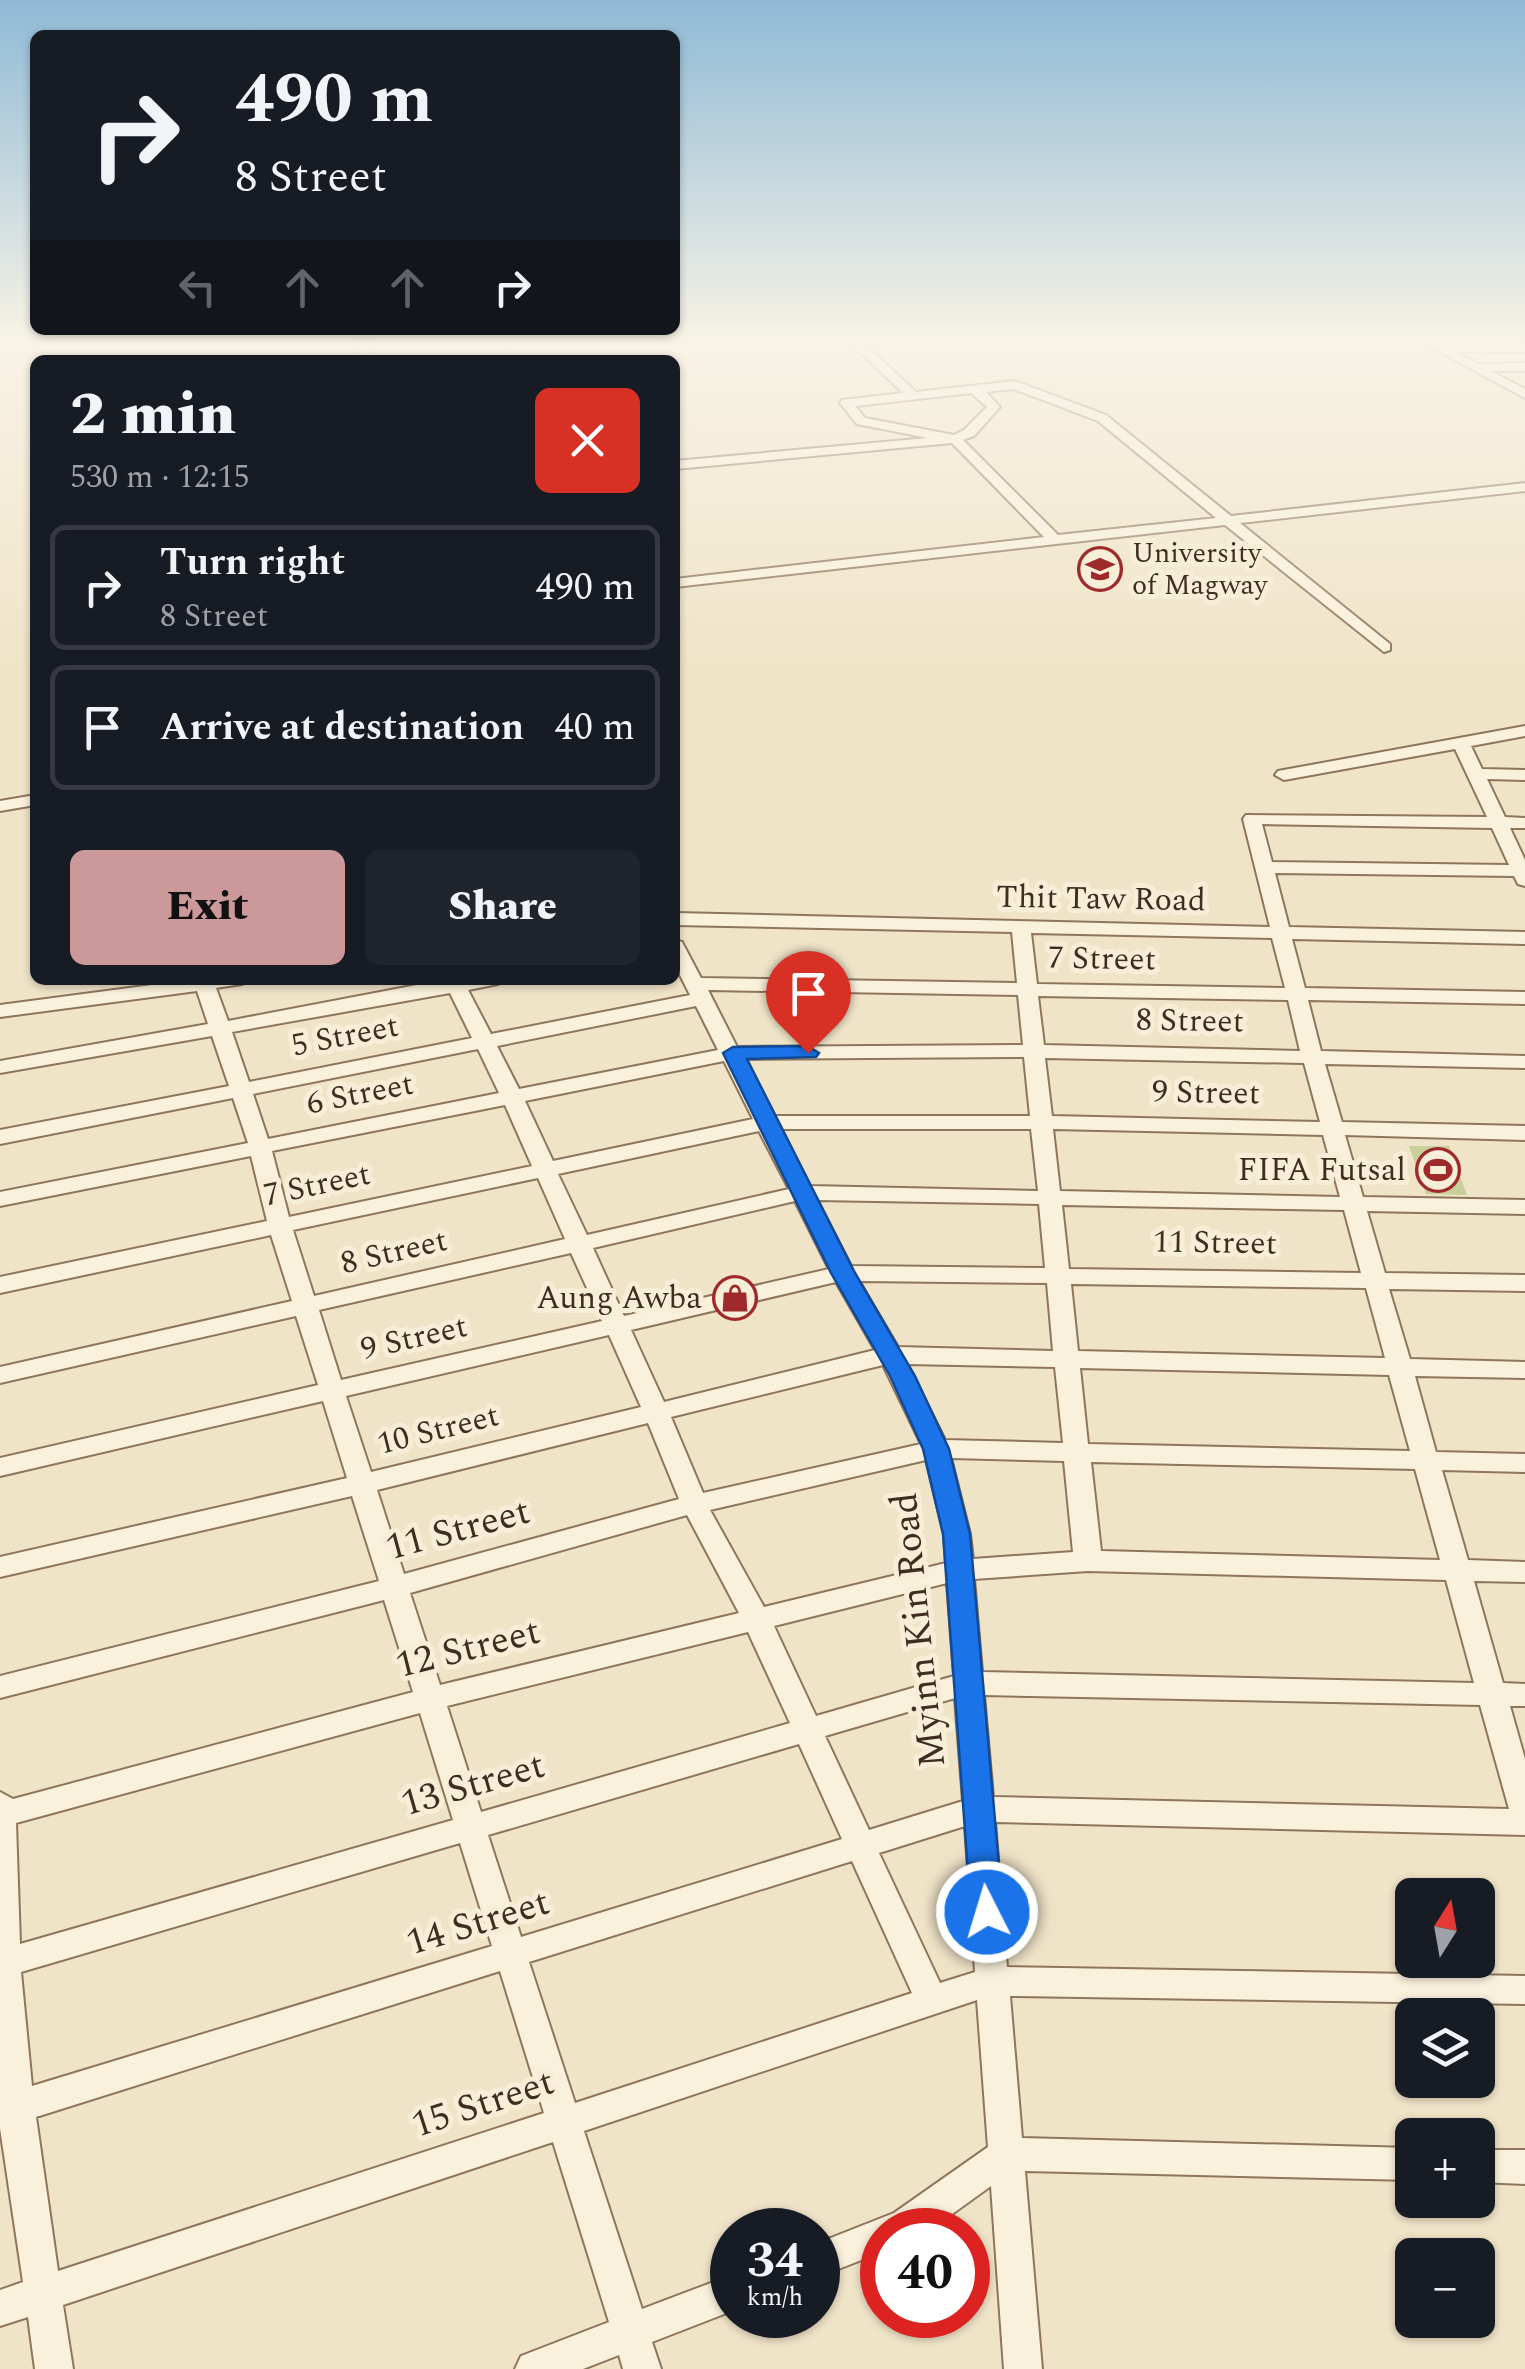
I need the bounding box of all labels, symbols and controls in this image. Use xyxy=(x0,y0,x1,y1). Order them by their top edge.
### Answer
text: 490 m xyxy=(235,47,433,153)
icon: right xyxy=(70,70,200,200)
text: 8 Street xyxy=(235,143,387,212)
icon: left xyxy=(170,260,225,315)
icon: ahead xyxy=(275,260,330,315)
icon: ahead xyxy=(380,260,435,315)
icon: right xyxy=(485,260,540,315)
text: 2 min xyxy=(70,369,236,461)
button: close xyxy=(535,388,640,493)
text: 530 m · 12:15 xyxy=(70,453,250,502)
place label: University of Magway xyxy=(1132,532,1269,607)
text: Turn right xyxy=(160,534,345,592)
school or university icon: University of Magway xyxy=(1077,546,1123,592)
text: 490 m xyxy=(536,559,635,617)
icon: right xyxy=(75,560,130,615)
text: 8 Street xyxy=(160,592,268,641)
text: Arrive at destination xyxy=(160,699,524,757)
text: 40 m xyxy=(555,699,635,757)
icon: arrive xyxy=(75,700,130,755)
button: Exit xyxy=(70,850,345,965)
button: Share xyxy=(365,850,640,965)
street label: Thit Taw Road xyxy=(996,873,1206,925)
street label: 7 Street xyxy=(1048,934,1156,984)
pin xyxy=(766,951,851,1054)
icon: arrive xyxy=(781,966,836,1021)
street label: 8 Street xyxy=(1136,996,1244,1046)
street label: 5 Street xyxy=(287,1002,403,1070)
street label: 6 Street xyxy=(302,1060,418,1128)
street label: 9 Street xyxy=(1152,1068,1260,1118)
place label: FIFA Futsal xyxy=(1238,1146,1406,1195)
sports icon: FIFA Futsal xyxy=(1415,1147,1461,1193)
street label: 7 Street xyxy=(259,1150,375,1220)
street label: 8 Street xyxy=(336,1216,452,1288)
street label: 11 Street xyxy=(1153,1217,1277,1269)
place label: Aung Awba xyxy=(536,1274,702,1323)
shop icon: Aung Awba xyxy=(712,1275,758,1321)
street label: 9 Street xyxy=(356,1302,472,1374)
street label: 10 Street xyxy=(372,1391,504,1469)
street label: 11 Street xyxy=(379,1483,537,1577)
street label: Myinn Kin Road xyxy=(876,1490,962,1770)
street label: 12 Street xyxy=(390,1603,546,1695)
street label: 13 Street xyxy=(394,1737,552,1833)
position arrow xyxy=(935,1860,1039,1964)
street label: 14 Street xyxy=(399,1874,557,1972)
north arrow xyxy=(1395,1878,1495,1978)
map controls xyxy=(1395,1878,1495,2338)
button: layers xyxy=(1395,1998,1495,2098)
street label: 15 Street xyxy=(404,2054,562,2154)
button: + xyxy=(1395,2118,1495,2218)
speed limit sign: 40 xyxy=(860,2208,990,2338)
text: 34 xyxy=(747,2223,803,2299)
button: − xyxy=(1395,2238,1495,2338)
text: km/h xyxy=(747,2279,803,2317)

